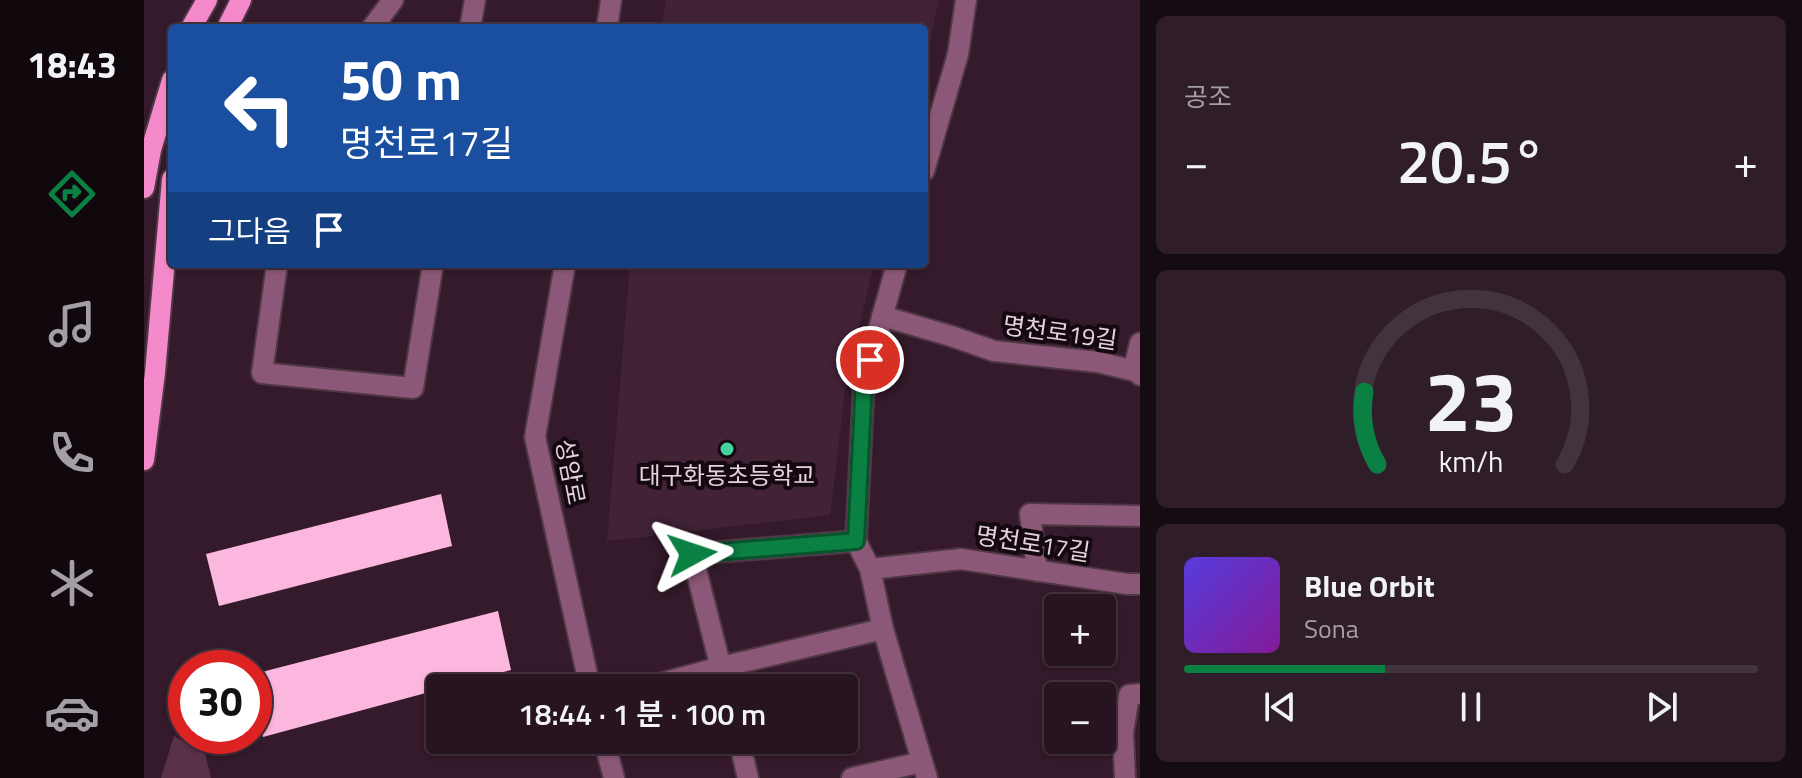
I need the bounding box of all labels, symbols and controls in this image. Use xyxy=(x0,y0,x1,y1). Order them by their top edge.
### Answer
text: 18:43 xyxy=(27,37,117,92)
text: 50 m xyxy=(340,37,462,122)
icon: left xyxy=(208,56,312,160)
text: 공조 xyxy=(1184,77,1232,116)
text: 명천로17길 xyxy=(340,115,513,170)
text: 20.5° xyxy=(1397,115,1545,206)
text: − xyxy=(1184,128,1209,195)
text: + xyxy=(1733,128,1758,195)
icon: directions xyxy=(44,166,100,222)
text: 그다음 xyxy=(208,208,291,254)
icon: arrive xyxy=(307,208,351,252)
icon: music xyxy=(44,296,100,352)
street label: 명천로19길 xyxy=(1001,306,1120,358)
pin xyxy=(836,326,904,394)
text: 23 xyxy=(1424,337,1518,463)
icon: arrive xyxy=(848,338,892,382)
icon: phone xyxy=(44,425,100,481)
street label: 성암로 xyxy=(547,436,595,508)
marker: 대구화동초등학교 xyxy=(718,440,736,458)
text: km/h xyxy=(1439,440,1503,483)
place label: 대구화동초등학교 xyxy=(639,457,815,493)
position arrow xyxy=(650,512,734,596)
street label: 명천로17길 xyxy=(973,516,1093,570)
icon: climate xyxy=(44,555,100,611)
text: Blue Orbit xyxy=(1304,563,1435,609)
map controls xyxy=(1044,594,1116,754)
button: + xyxy=(1044,594,1116,666)
text: Sona xyxy=(1304,609,1359,648)
speed limit sign: 30 xyxy=(168,650,272,754)
button: − xyxy=(1044,682,1116,754)
icon: car xyxy=(44,685,100,741)
icon: previous xyxy=(1258,685,1302,729)
icon: pause xyxy=(1449,685,1493,729)
icon: next xyxy=(1640,685,1684,729)
text: 18:44 · 1 분 · 100 m xyxy=(518,691,766,737)

